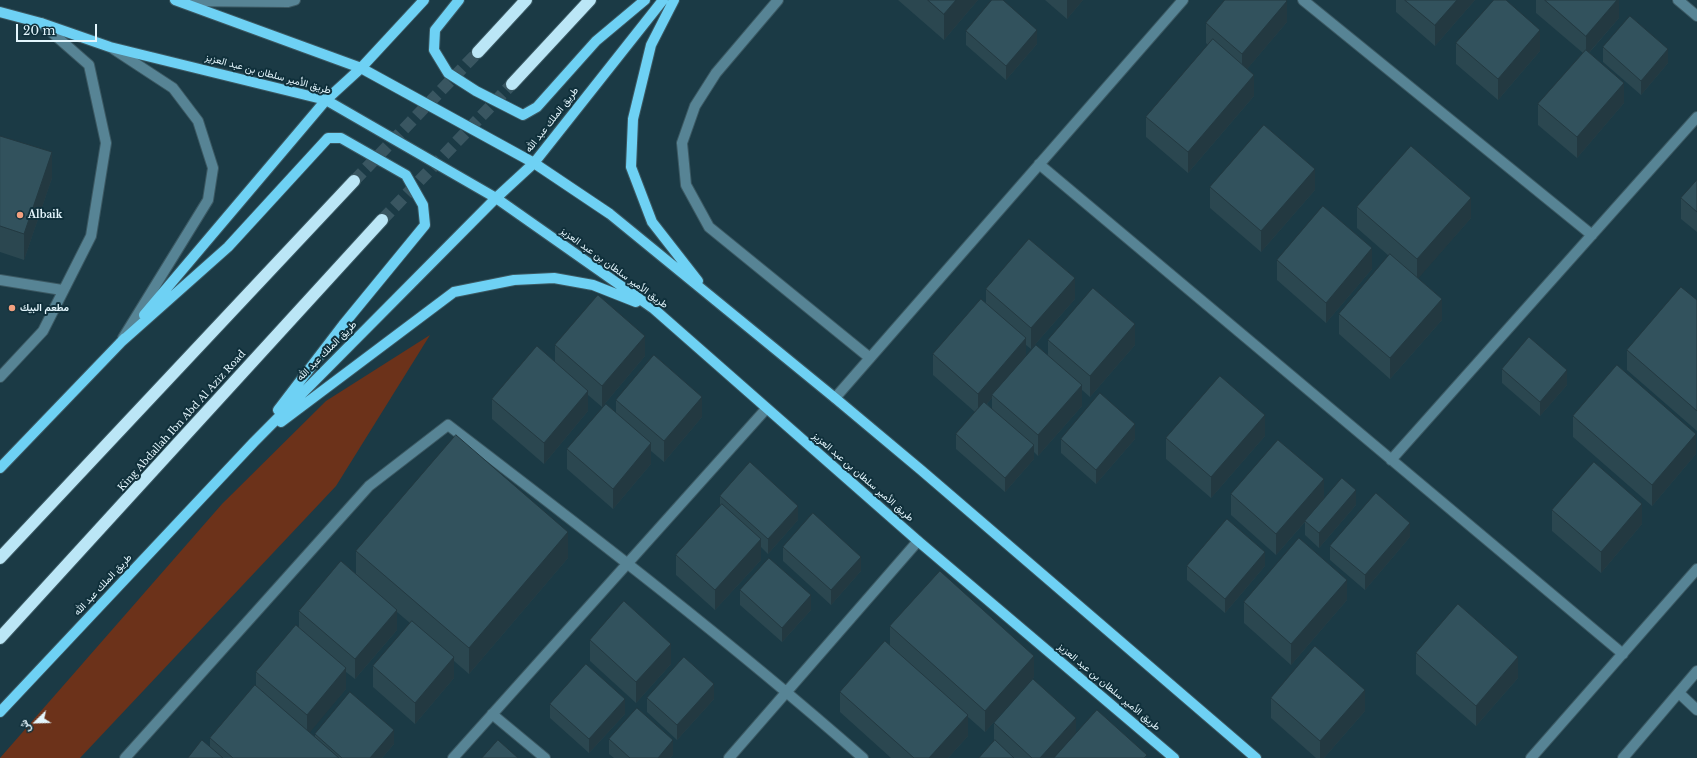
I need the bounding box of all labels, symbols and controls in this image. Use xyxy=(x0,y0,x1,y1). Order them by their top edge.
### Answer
scale bar xyxy=(18,16,99,42)
text: 20 m xyxy=(23,23,55,38)
street label: طريق الأمير سلطان بن عبد العزيز xyxy=(204,51,332,97)
street label: طريق الملك عبد الله xyxy=(523,85,581,155)
place label: Albaik xyxy=(28,209,62,221)
marker: Albaik xyxy=(15,210,25,220)
street label: طريق الأمير سلطان بن عبد العزيز xyxy=(558,225,670,311)
place label: مطعم البيك xyxy=(20,302,69,314)
marker: مطعم البيك xyxy=(7,303,17,313)
street label: طريق الملك عبد الله xyxy=(295,319,359,383)
street label: King Abdallah Ibn Abd Al Aziz Road xyxy=(116,348,248,494)
street label: طريق الأمير سلطان بن عبد العزيز xyxy=(810,430,916,524)
street label: طريق الملك عبد الله xyxy=(71,552,135,618)
street label: طريق الأمير سلطان بن عبد العزيز xyxy=(1055,641,1163,733)
north arrow xyxy=(16,702,56,742)
text: ش xyxy=(16,718,34,736)

